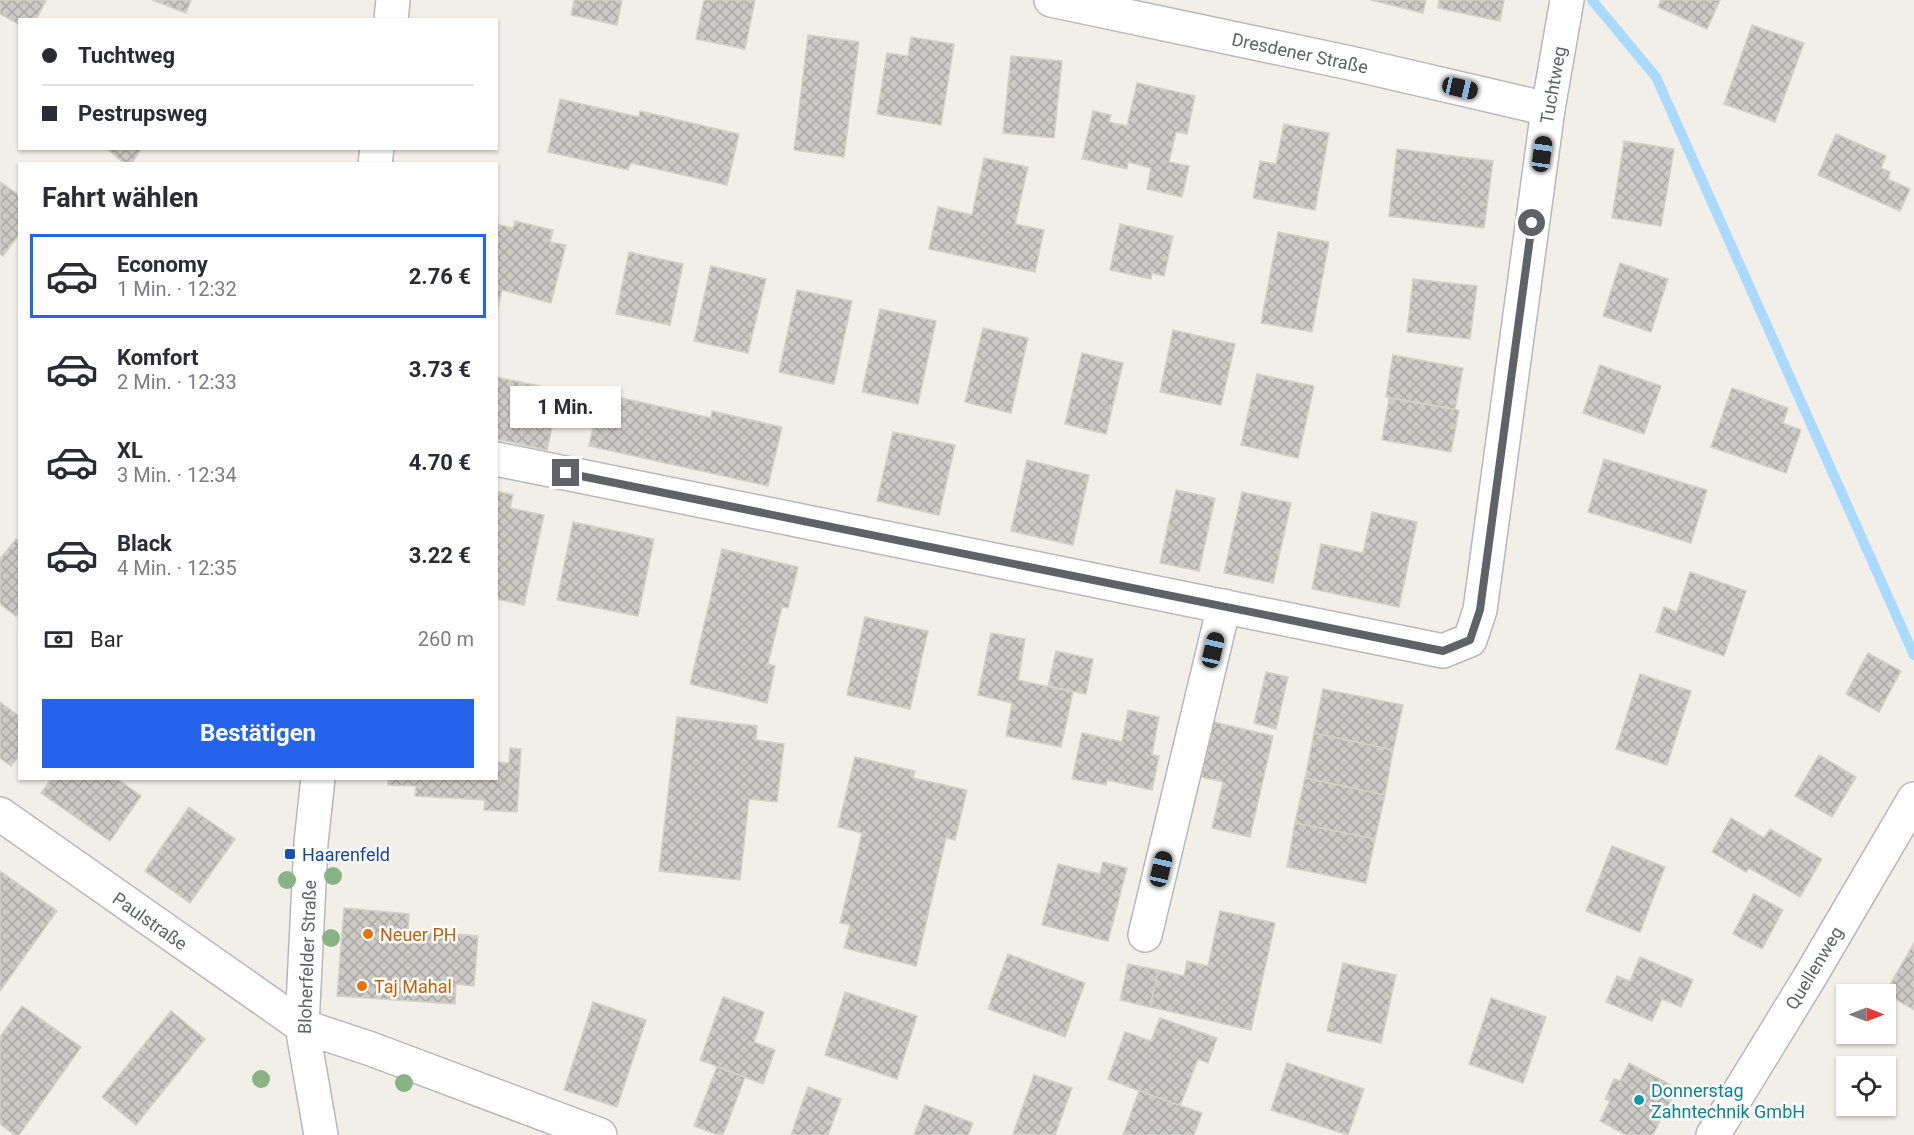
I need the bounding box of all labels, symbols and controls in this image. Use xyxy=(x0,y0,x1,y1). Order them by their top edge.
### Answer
street label: Dresdener Straße xyxy=(1230,28,1370,78)
text: Tuchtweg xyxy=(78,43,175,68)
street label: Tuchtweg xyxy=(1536,45,1570,125)
car xyxy=(1440,75,1480,101)
text: Pestrupsweg xyxy=(78,101,207,126)
car xyxy=(1531,135,1553,173)
text: Fahrt wählen xyxy=(42,182,199,214)
route start xyxy=(1518,209,1545,236)
icon: car xyxy=(45,249,99,303)
text: Economy xyxy=(117,252,208,277)
text: 2.76 € xyxy=(409,264,471,289)
text: 1 Min. · 12:32 xyxy=(117,277,237,301)
icon: car xyxy=(45,342,99,396)
text: Komfort xyxy=(117,345,199,370)
text: 3.73 € xyxy=(409,357,471,382)
text: 2 Min. · 12:33 xyxy=(117,370,237,394)
callout: 1 Min. xyxy=(510,386,622,428)
text: 1 Min. xyxy=(537,395,594,419)
icon: car xyxy=(45,435,99,489)
text: XL xyxy=(117,438,143,463)
text: 4.70 € xyxy=(409,450,471,475)
route end xyxy=(552,459,579,486)
text: 3 Min. · 12:34 xyxy=(117,463,237,487)
icon: car xyxy=(45,528,99,582)
text: Black xyxy=(117,531,172,556)
text: 3.22 € xyxy=(409,543,471,568)
text: 4 Min. · 12:35 xyxy=(117,556,237,580)
icon: cash xyxy=(42,623,75,656)
text: Bar xyxy=(90,627,123,652)
text: 260 m xyxy=(418,627,474,651)
car xyxy=(1200,630,1226,670)
button: Bestätigen xyxy=(42,699,474,768)
place label: Haarenfeld xyxy=(302,844,390,865)
marker: Haarenfeld xyxy=(283,847,297,861)
car xyxy=(1148,849,1174,889)
street label: Bloherfelder Straße xyxy=(294,880,320,1034)
street label: Paulstraße xyxy=(109,888,191,954)
street label: Quellenweg xyxy=(1781,923,1847,1013)
place label: Neuer PH xyxy=(380,924,457,945)
marker: Neuer PH xyxy=(361,927,375,941)
place label: Taj Mahal xyxy=(374,976,452,997)
marker: Taj Mahal xyxy=(355,979,369,993)
north arrow xyxy=(1836,984,1896,1044)
map controls xyxy=(1836,984,1896,1116)
button: locate xyxy=(1836,1056,1896,1116)
place label: Donnerstag Zahntechnik GmbH xyxy=(1651,1080,1805,1122)
marker: Donnerstag Zahntechnik GmbH xyxy=(1632,1093,1646,1107)

